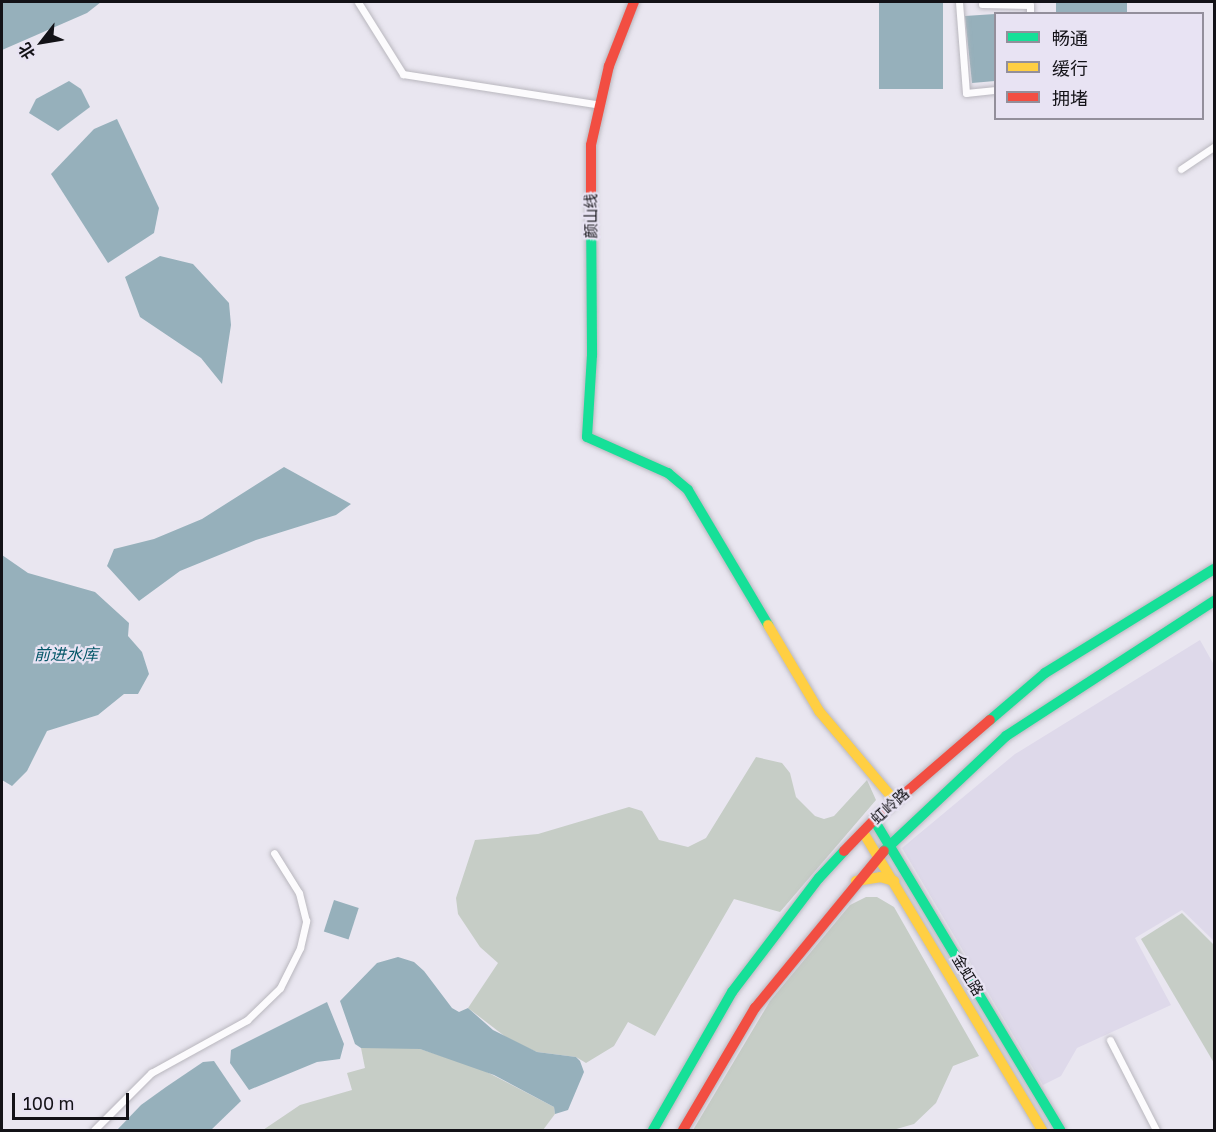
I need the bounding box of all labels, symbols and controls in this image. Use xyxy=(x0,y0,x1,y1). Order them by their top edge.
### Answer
north arrow xyxy=(12,12,72,72)
legend xyxy=(994,12,1204,120)
text: 畅通 xyxy=(1052,27,1088,49)
text: 北 xyxy=(14,39,39,63)
text: 缓行 xyxy=(1052,57,1088,79)
text: 拥堵 xyxy=(1052,87,1088,109)
street label: 颜山线 xyxy=(582,194,600,238)
water label: 前进水库 xyxy=(34,644,98,664)
street label: 虹岭路 xyxy=(867,784,913,828)
street label: 金虹路 xyxy=(949,951,987,999)
scale bar xyxy=(15,1081,132,1119)
text: 100 m xyxy=(23,1092,74,1114)

